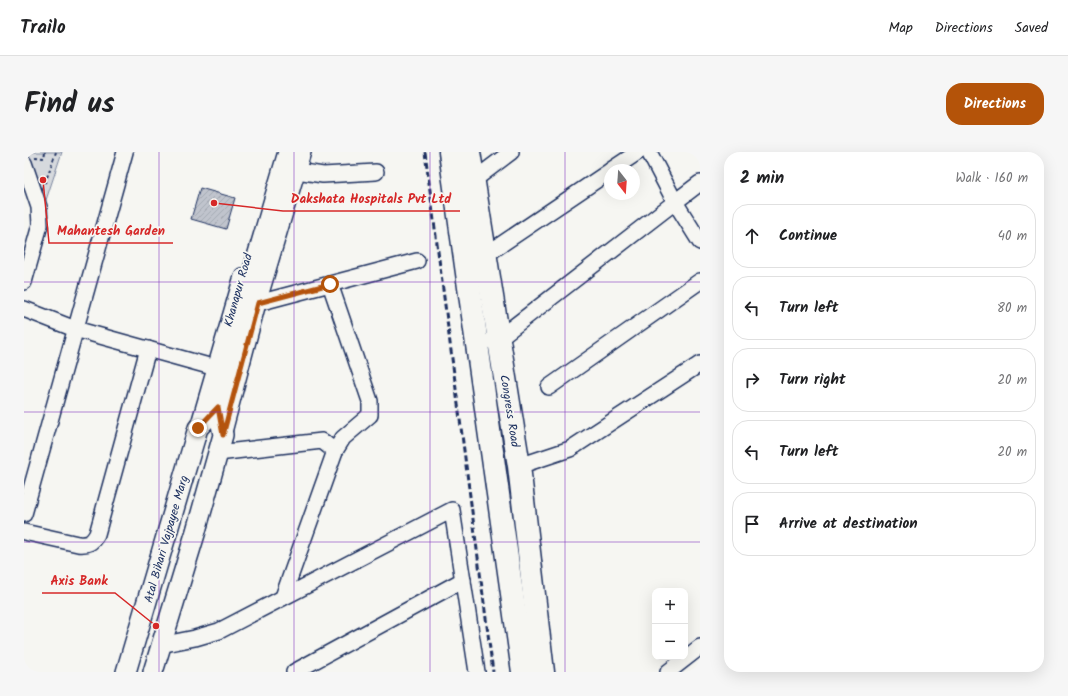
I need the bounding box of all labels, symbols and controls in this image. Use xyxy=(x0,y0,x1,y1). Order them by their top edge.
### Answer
text: Trailo xyxy=(20,13,66,43)
text: Map xyxy=(888,17,913,39)
text: Directions xyxy=(935,17,993,39)
text: Saved xyxy=(1015,17,1048,39)
text: Find us xyxy=(24,82,115,127)
button: Directions xyxy=(946,83,1044,125)
north arrow xyxy=(604,164,640,200)
text: 2 min xyxy=(740,165,784,192)
text: Walk · 160 m xyxy=(956,168,1028,189)
callout: Dakshata Hospitals Pvt Ltd xyxy=(283,186,460,211)
text: Dakshata Hospitals Pvt Ltd xyxy=(291,189,452,210)
callout: Mahantesh Garden xyxy=(49,218,173,243)
text: Mahantesh Garden xyxy=(57,221,165,242)
text: Continue xyxy=(779,224,837,248)
icon: ahead xyxy=(741,225,763,247)
text: 40 m xyxy=(998,226,1027,247)
street label: Khanapur Road xyxy=(219,250,258,329)
route start xyxy=(321,275,339,293)
text: Turn left xyxy=(779,296,839,320)
icon: left xyxy=(741,297,763,319)
text: 80 m xyxy=(997,298,1027,319)
text: Turn right xyxy=(779,368,846,392)
icon: right xyxy=(741,369,763,391)
text: 20 m xyxy=(997,370,1027,391)
street label: Congress Road xyxy=(494,373,525,450)
route end xyxy=(189,419,207,437)
text: Turn left xyxy=(779,440,839,464)
icon: left xyxy=(741,441,763,463)
text: 20 m xyxy=(997,442,1027,463)
street label: Atal Bihari Vajpayee Marg xyxy=(139,473,194,605)
text: Arrive at destination xyxy=(779,512,918,536)
icon: arrive xyxy=(741,513,763,535)
callout: Axis Bank xyxy=(42,568,115,593)
text: Axis Bank xyxy=(50,571,108,592)
map controls xyxy=(652,588,688,660)
button: + xyxy=(652,588,688,624)
button: − xyxy=(652,624,688,660)

